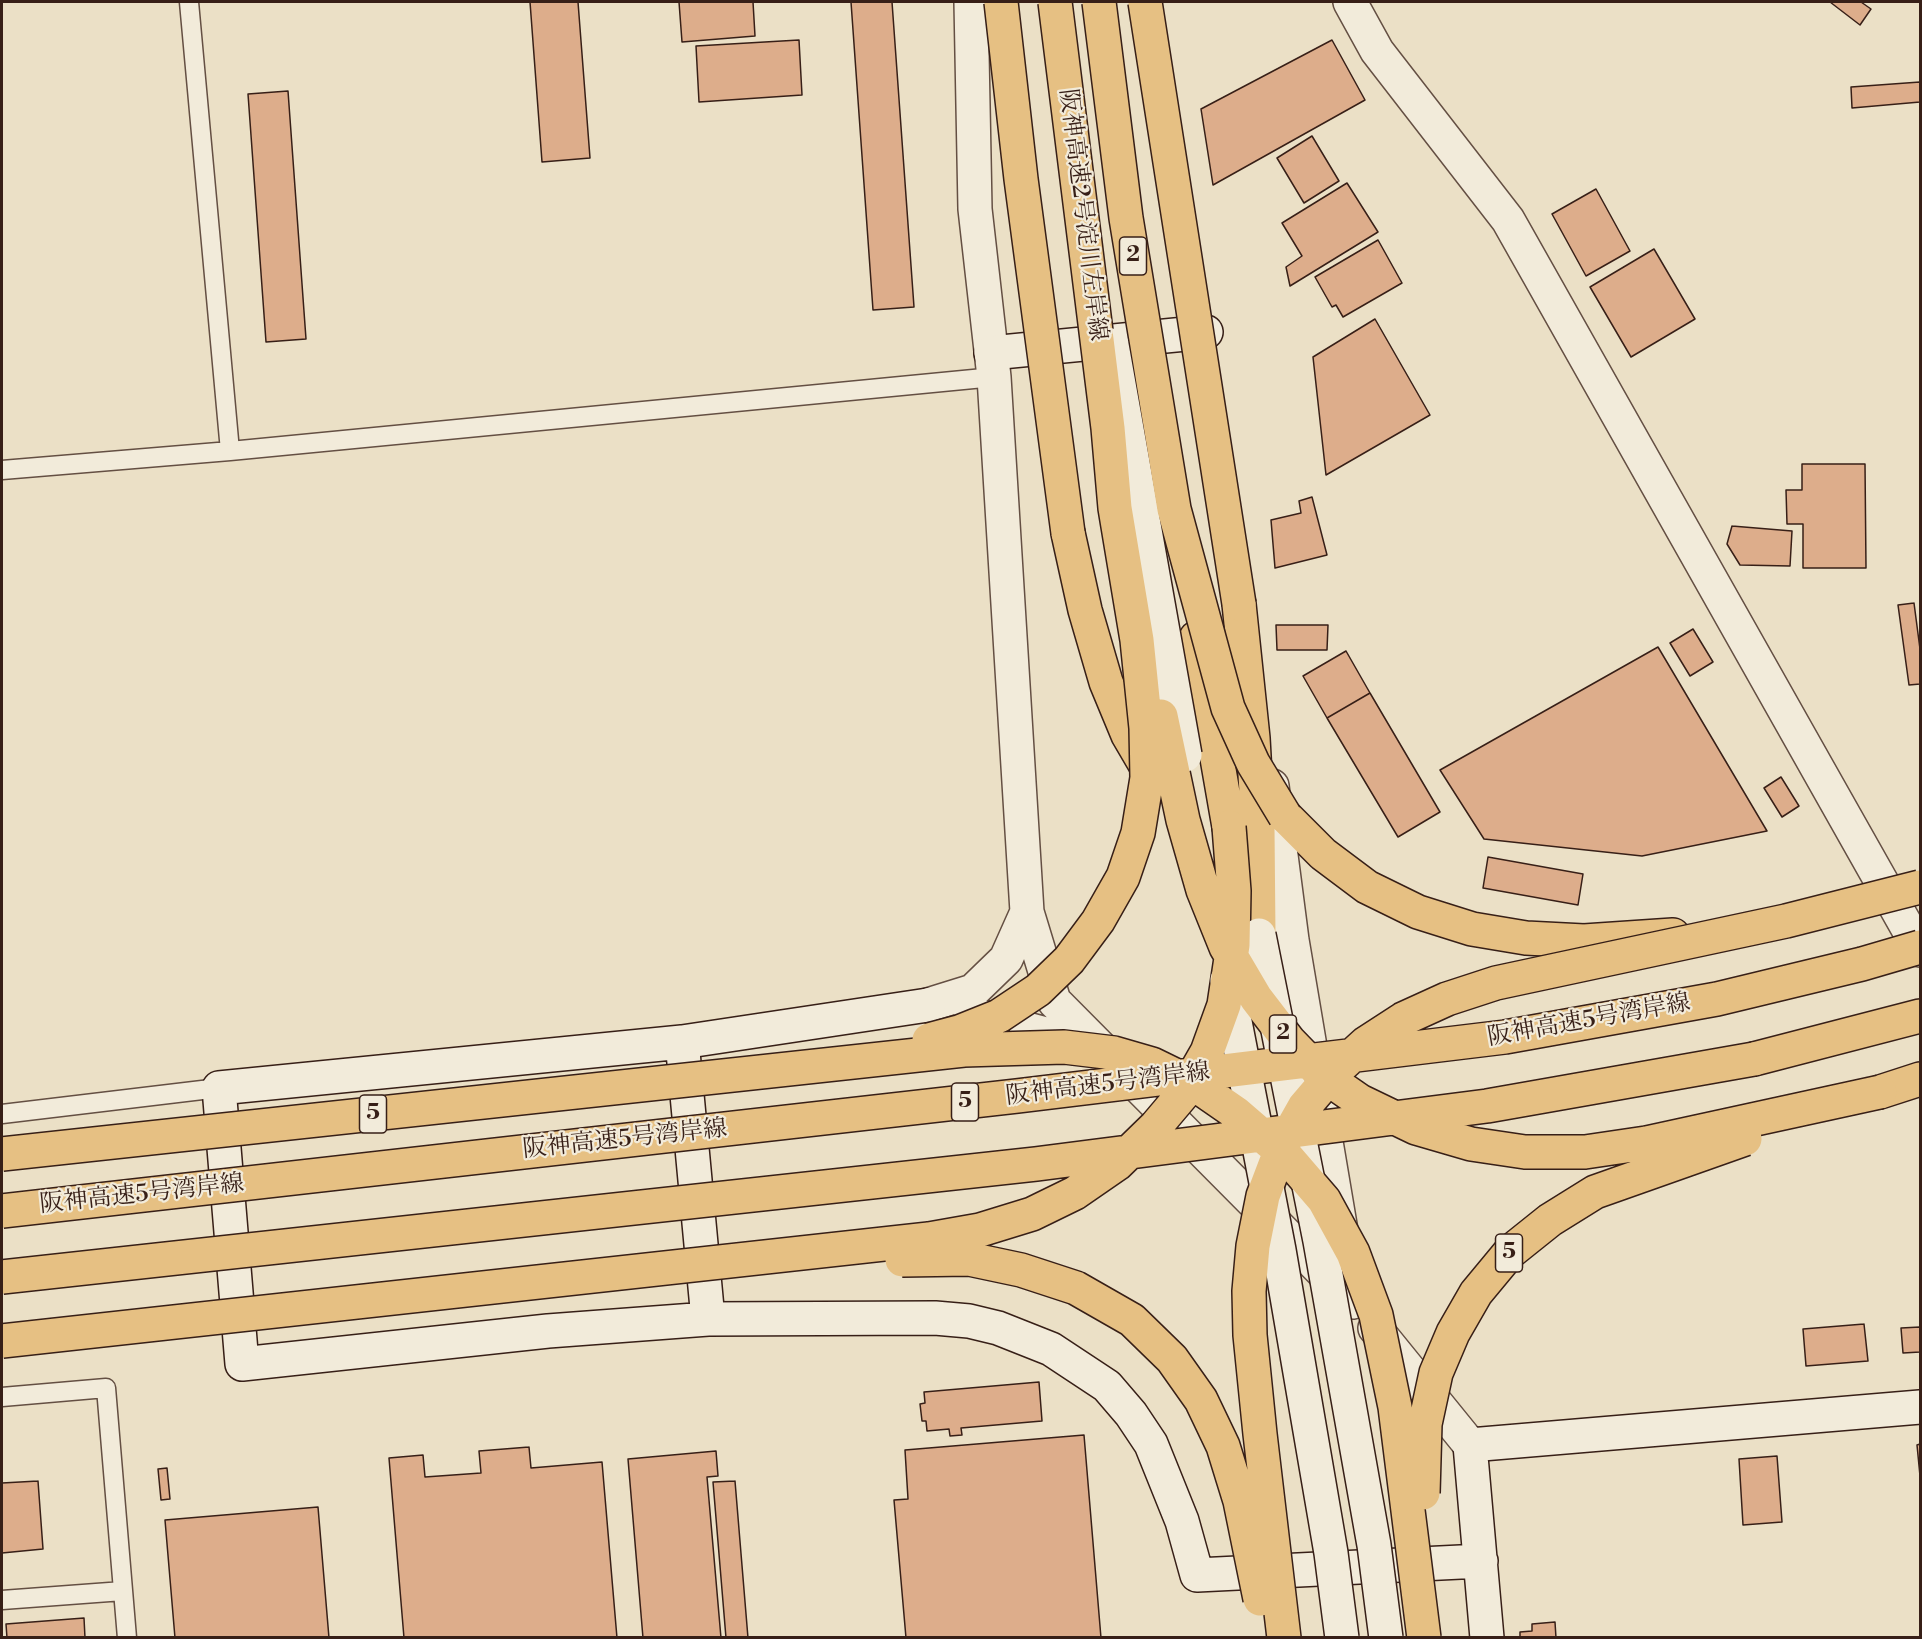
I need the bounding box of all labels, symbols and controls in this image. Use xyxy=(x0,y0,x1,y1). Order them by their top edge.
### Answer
street label: 阪神高速2号淀川左岸線 xyxy=(1052,87,1112,343)
road number: 2 xyxy=(1120,237,1146,275)
street label: 阪神高速5号湾岸線 xyxy=(1485,989,1693,1053)
road number: 2 xyxy=(1270,1015,1296,1053)
street label: 阪神高速5号湾岸線 xyxy=(1004,1058,1212,1112)
road number: 5 xyxy=(952,1083,978,1121)
road number: 5 xyxy=(360,1095,386,1133)
street label: 阪神高速5号湾岸線 xyxy=(521,1115,729,1165)
street label: 阪神高速5号湾岸線 xyxy=(38,1170,246,1220)
road number: 5 xyxy=(1496,1234,1522,1272)

